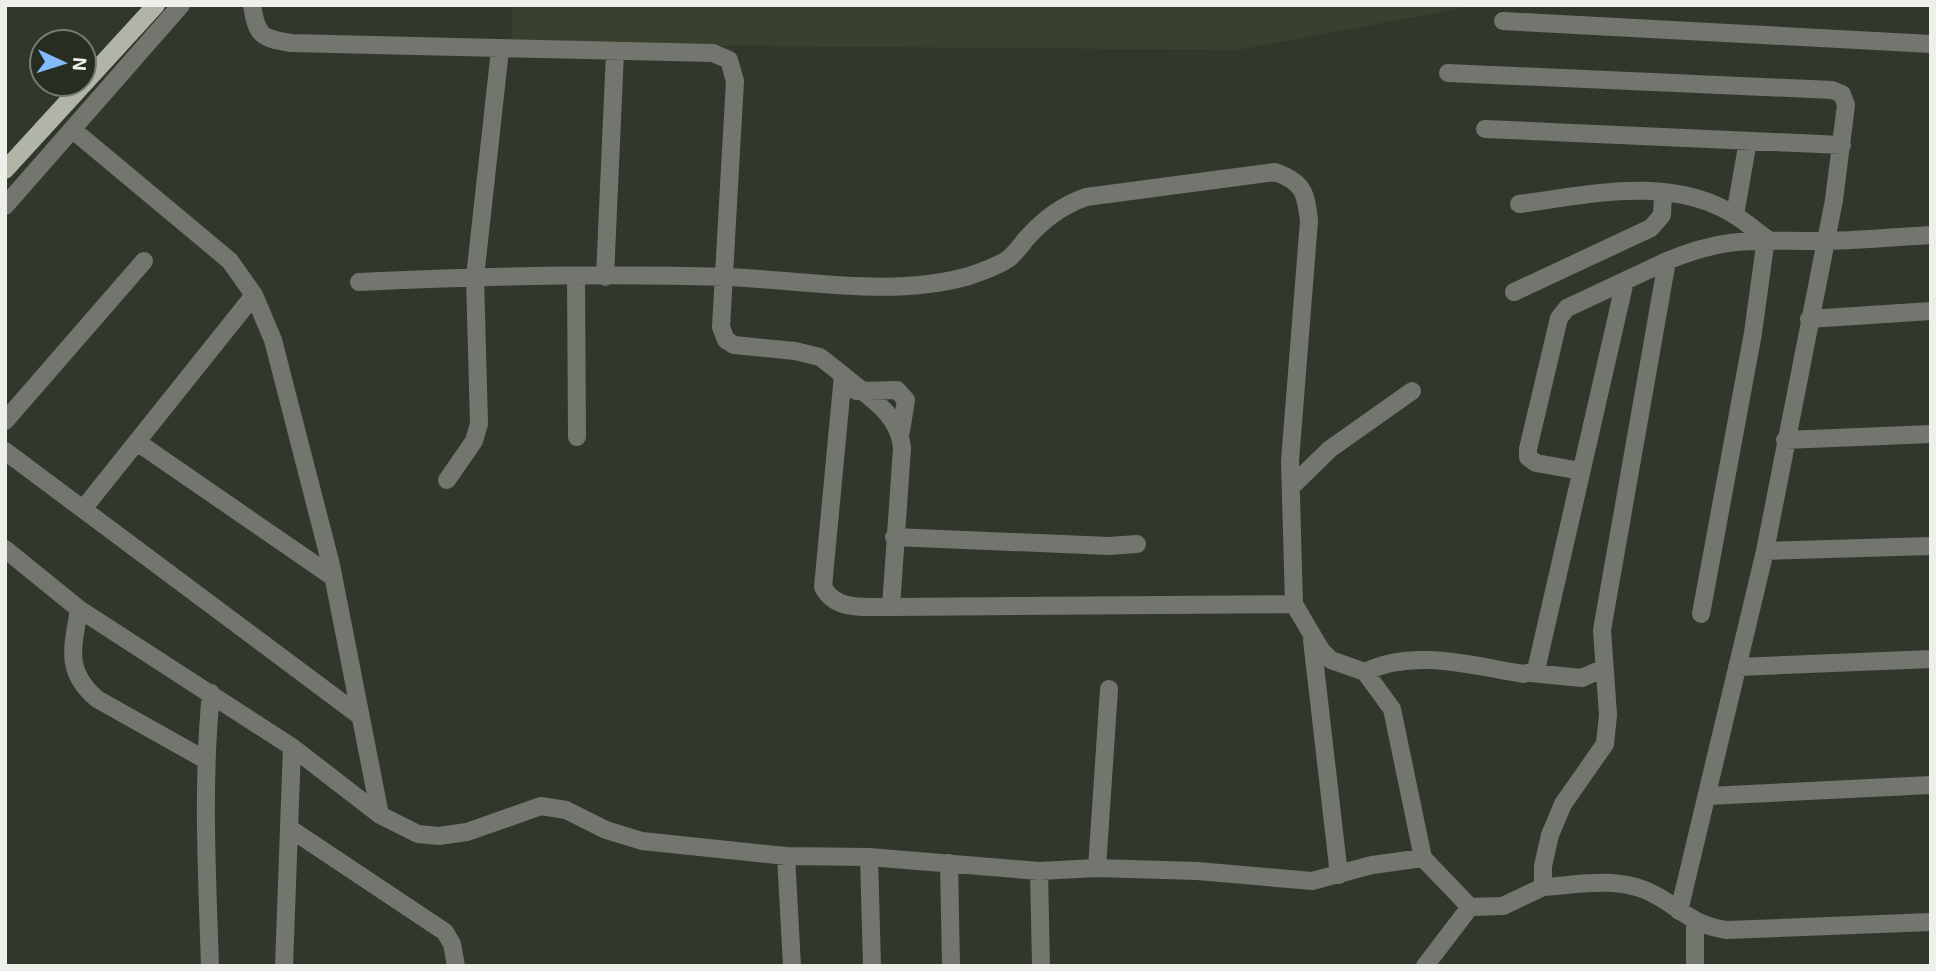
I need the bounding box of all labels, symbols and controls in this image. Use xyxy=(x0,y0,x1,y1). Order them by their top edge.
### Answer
north arrow xyxy=(28,28,98,98)
text: N xyxy=(69,57,92,72)

